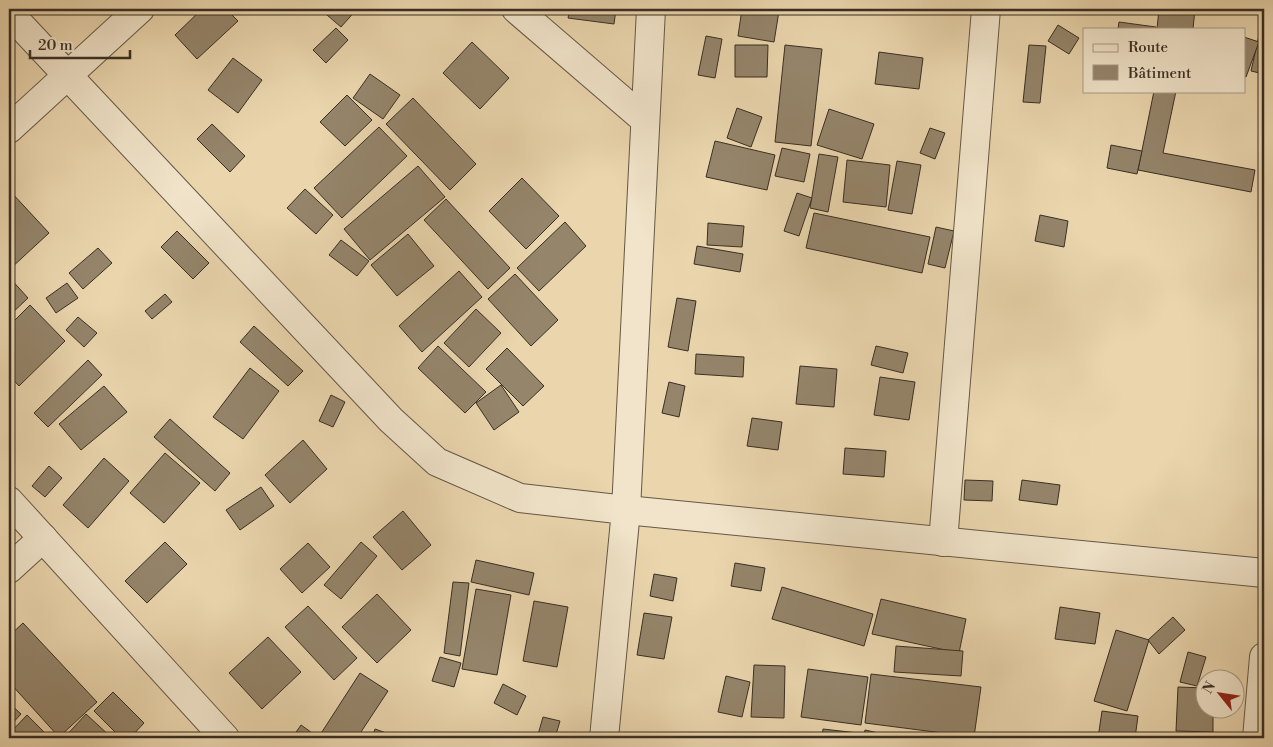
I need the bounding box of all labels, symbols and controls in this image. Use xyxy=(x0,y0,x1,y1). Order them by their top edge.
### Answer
scale bar xyxy=(30,28,130,60)
legend xyxy=(1083,28,1246,92)
text: 20 m xyxy=(38,36,73,55)
text: Route xyxy=(1128,38,1168,57)
text: Bâtiment xyxy=(1127,64,1192,83)
north arrow xyxy=(1196,670,1246,720)
text: N xyxy=(1199,679,1220,697)

